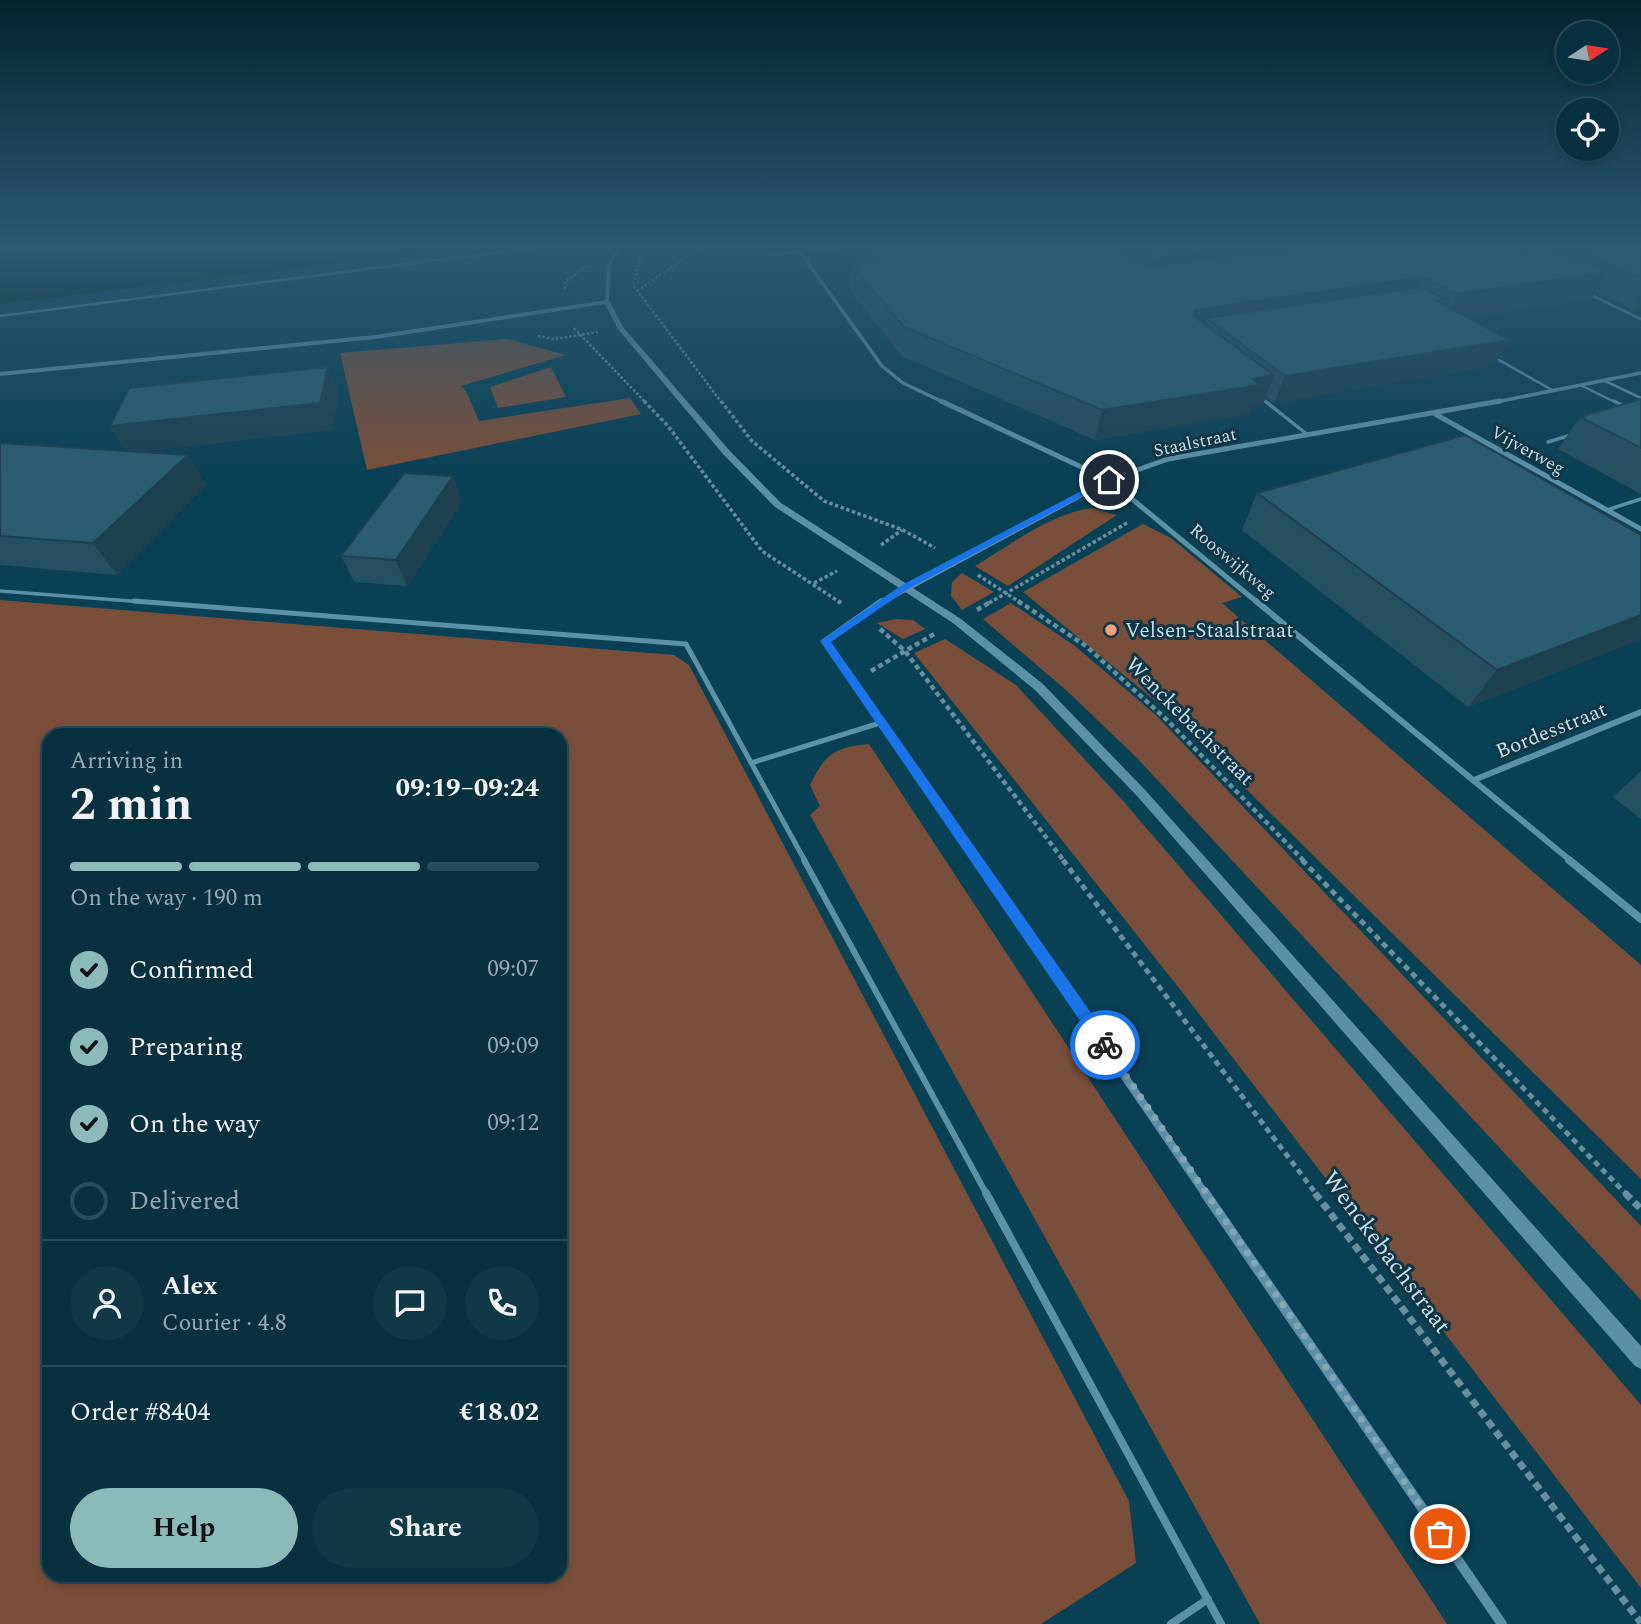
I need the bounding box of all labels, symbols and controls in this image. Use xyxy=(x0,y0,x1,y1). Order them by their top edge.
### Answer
north arrow xyxy=(1556,21,1619,84)
map controls xyxy=(1556,21,1619,161)
button: locate xyxy=(1556,98,1619,161)
street label: Vijverweg xyxy=(1486,419,1570,482)
street label: Staalstraat xyxy=(1151,421,1239,464)
pin xyxy=(1079,450,1139,510)
icon: home xyxy=(1090,461,1128,499)
street label: Rooswijkweg xyxy=(1183,517,1282,606)
place label: Velsen-Staalstraat xyxy=(1125,615,1294,647)
marker: Velsen-Staalstraat xyxy=(1103,622,1119,638)
street label: Wenckebachstraat xyxy=(1117,650,1261,794)
street label: Bordesstraat xyxy=(1491,694,1612,768)
text: Arriving in xyxy=(70,744,183,779)
text: 09:19–09:24 xyxy=(395,768,539,808)
text: 2 min xyxy=(70,770,192,840)
text: On the way · 190 m xyxy=(70,881,263,916)
text: Confirmed xyxy=(129,950,254,990)
icon: check xyxy=(70,951,108,989)
text: 09:07 xyxy=(487,952,539,987)
courier xyxy=(1070,1010,1140,1080)
icon: bike xyxy=(1086,1026,1124,1064)
text: Preparing xyxy=(129,1027,243,1067)
icon: check xyxy=(70,1028,108,1066)
text: 09:09 xyxy=(487,1029,539,1064)
text: On the way xyxy=(129,1104,260,1144)
icon: check xyxy=(70,1105,108,1143)
text: 09:12 xyxy=(487,1106,539,1141)
street label: Wenckebachstraat xyxy=(1313,1163,1460,1342)
text: Delivered xyxy=(129,1181,240,1221)
button: person xyxy=(70,1266,144,1340)
text: Alex xyxy=(162,1266,217,1306)
button: chat xyxy=(373,1266,447,1340)
button: phone xyxy=(465,1266,539,1340)
text: Courier · 4.8 xyxy=(162,1306,287,1341)
text: Order #8404 xyxy=(70,1392,210,1432)
text: €18.02 xyxy=(459,1392,539,1432)
button: Help xyxy=(70,1488,298,1568)
button: Share xyxy=(312,1488,539,1568)
pin xyxy=(1410,1504,1470,1564)
icon: bag xyxy=(1421,1515,1459,1553)

